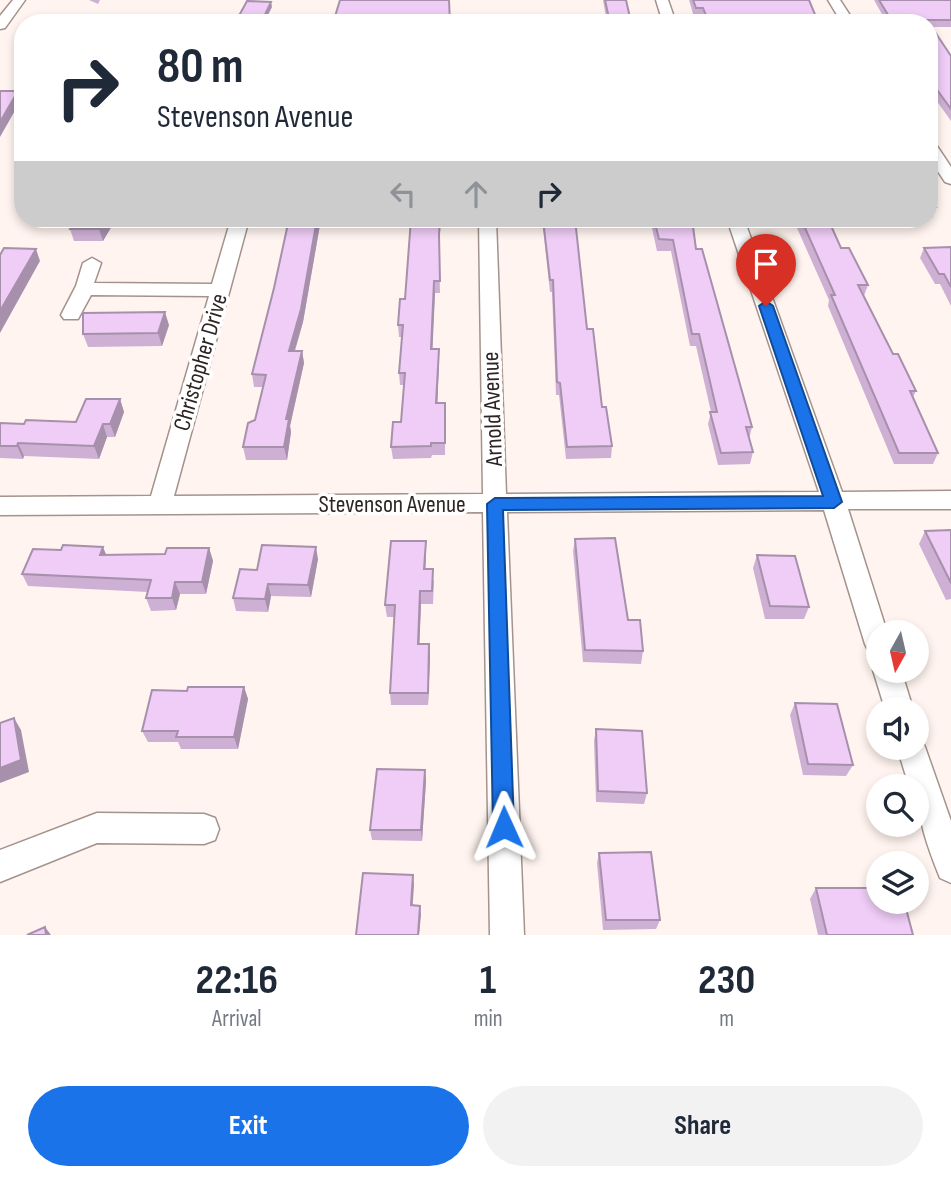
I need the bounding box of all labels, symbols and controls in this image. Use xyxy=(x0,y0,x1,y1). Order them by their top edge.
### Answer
text: 80 m xyxy=(157,38,244,97)
icon: right xyxy=(42,42,133,133)
text: Stevenson Avenue xyxy=(157,98,353,137)
icon: left xyxy=(384,175,422,213)
icon: ahead xyxy=(457,175,495,213)
icon: right xyxy=(530,175,568,213)
pin xyxy=(736,234,796,306)
icon: arrive xyxy=(747,245,785,283)
street label: Christopher Drive xyxy=(167,290,234,434)
street label: Arnold Avenue xyxy=(476,351,509,468)
street label: Stevenson Avenue xyxy=(318,490,466,519)
north arrow xyxy=(866,620,929,682)
map controls xyxy=(866,620,929,914)
button: sound xyxy=(866,697,929,760)
button: search xyxy=(866,774,929,837)
position arrow xyxy=(467,790,541,864)
button: layers xyxy=(866,851,929,914)
text: 22:16 xyxy=(196,955,278,1006)
text: 1 xyxy=(480,955,496,1006)
text: 230 xyxy=(698,955,755,1006)
text: Arrival xyxy=(212,1005,262,1033)
text: min xyxy=(474,1005,503,1033)
text: m xyxy=(719,1005,734,1033)
button: Exit xyxy=(28,1086,469,1166)
button: Share xyxy=(483,1086,923,1166)

